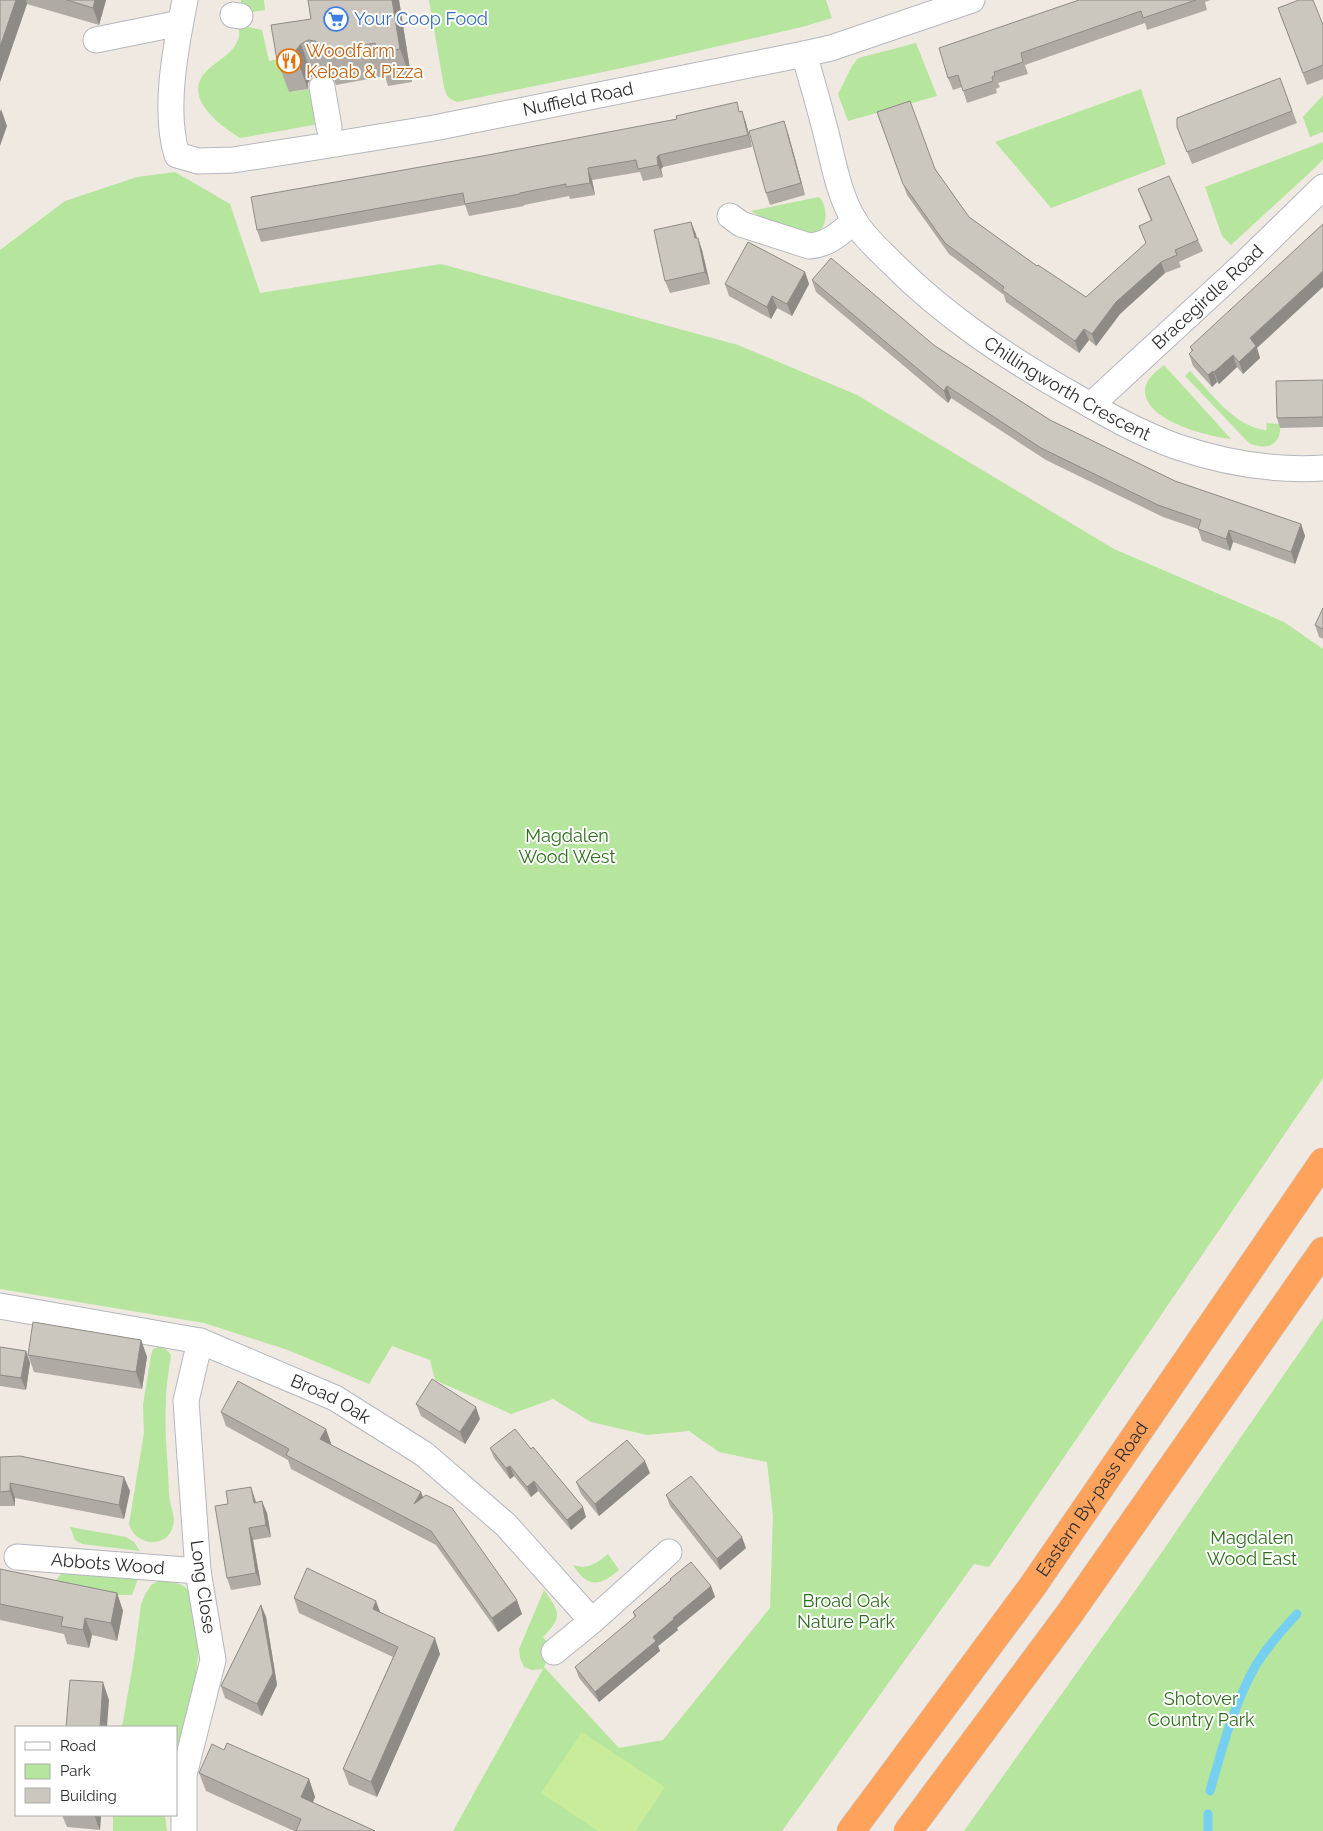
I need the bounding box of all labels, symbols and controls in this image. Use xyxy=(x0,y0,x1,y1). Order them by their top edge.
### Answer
supermarket icon: Your Coop Food xyxy=(323,6,349,32)
place label: Your Coop Food xyxy=(354,8,488,29)
place label: Woodfarm Kebab & Pizza xyxy=(306,40,423,82)
restaurant icon: Woodfarm Kebab & Pizza xyxy=(276,48,302,74)
street label: Nuffield Road xyxy=(521,77,635,120)
street label: Bracegirdle Road xyxy=(1147,240,1267,353)
street label: Chillingworth Crescent xyxy=(980,332,1154,445)
park label: Magdalen Wood West xyxy=(518,825,616,867)
street label: Broad Oak xyxy=(288,1370,375,1428)
street label: Eastern By-pass Road xyxy=(1031,1418,1152,1580)
park label: Magdalen Wood East xyxy=(1207,1527,1297,1569)
street label: Long Close xyxy=(187,1539,221,1636)
street label: Abbots Wood xyxy=(50,1549,165,1578)
park label: Broad Oak Nature Park xyxy=(797,1590,896,1632)
park label: Shotover Country Park xyxy=(1147,1688,1255,1730)
legend xyxy=(15,1726,178,1816)
text: Road xyxy=(60,1737,96,1755)
text: Park xyxy=(60,1762,91,1780)
text: Building xyxy=(60,1787,117,1805)

